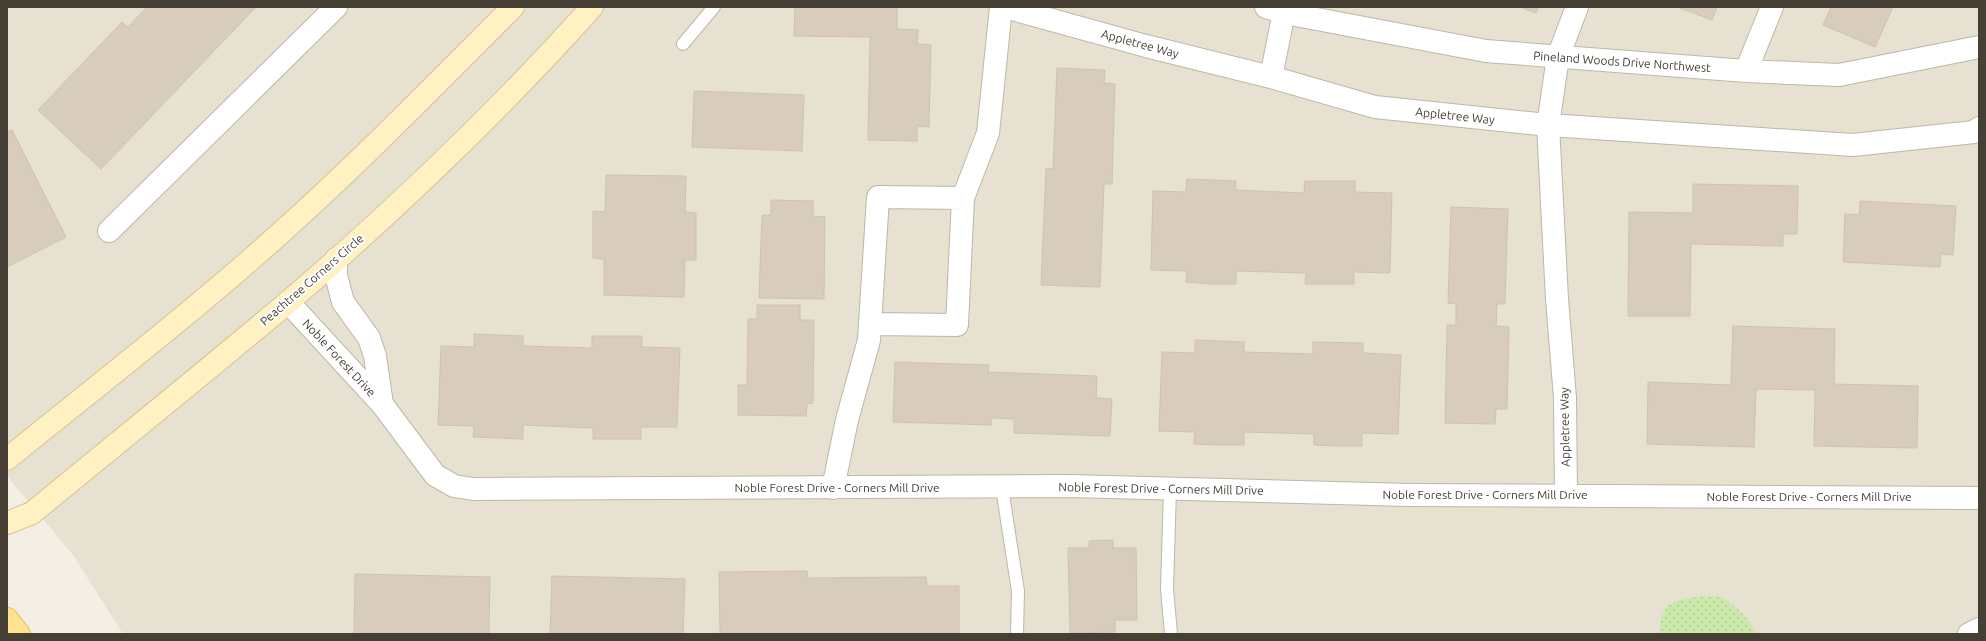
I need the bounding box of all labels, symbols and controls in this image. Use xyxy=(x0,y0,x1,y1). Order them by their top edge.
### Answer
street label: Appletree Way xyxy=(1100,27,1180,60)
street label: Pineland Woods Drive Northwest xyxy=(1533,49,1712,74)
street label: Appletree Way xyxy=(1415,105,1496,126)
street label: Peachtree Corners Circle xyxy=(257,231,366,328)
street label: Noble Forest Drive xyxy=(300,316,378,399)
street label: Appletree Way xyxy=(1557,387,1572,467)
street label: Noble Forest Drive - Corners Mill Drive xyxy=(1058,480,1264,497)
street label: Noble Forest Drive - Corners Mill Drive xyxy=(734,481,940,494)
street label: Noble Forest Drive - Corners Mill Drive xyxy=(1382,488,1588,501)
street label: Noble Forest Drive - Corners Mill Drive xyxy=(1706,490,1912,503)

